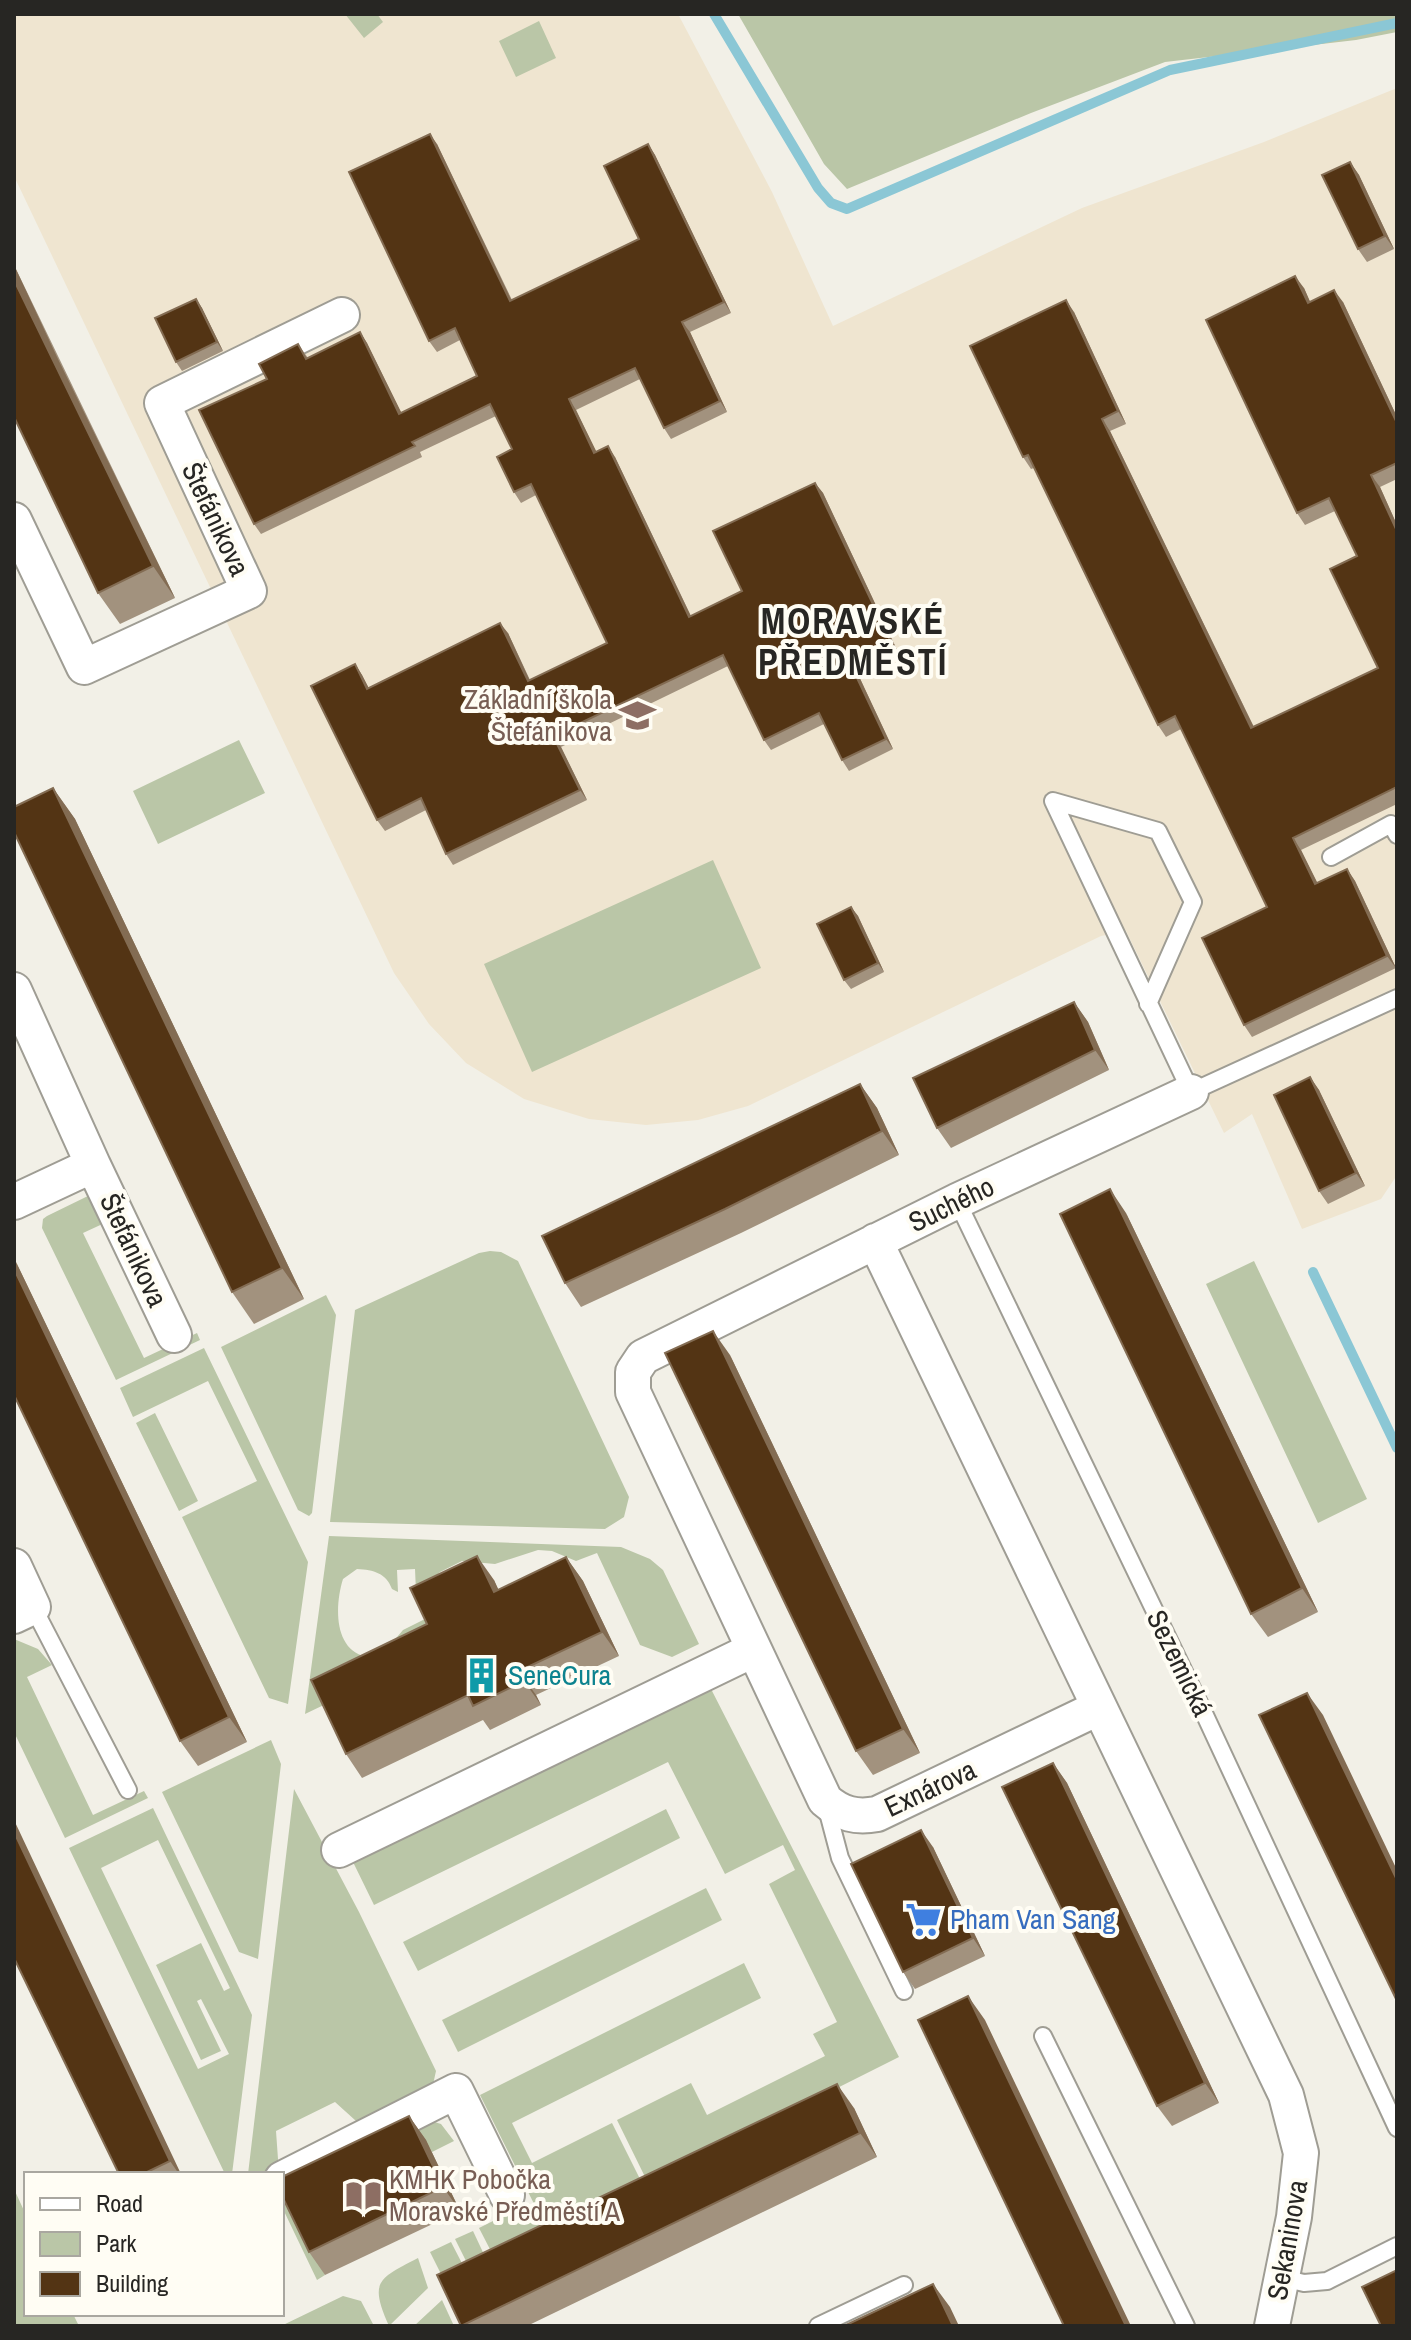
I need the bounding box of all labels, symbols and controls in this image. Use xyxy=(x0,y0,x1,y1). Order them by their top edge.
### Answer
street label: Štefánikova xyxy=(173,456,259,582)
district label: MORAVSKÉ PŘEDMĚSTÍ xyxy=(758,597,948,686)
place label: Základní škola Štefánikova xyxy=(464,680,612,750)
school or university icon: Základní škola Štefánikova xyxy=(619,696,657,734)
street label: Suchého xyxy=(902,1167,1000,1241)
street label: Štefánikova xyxy=(91,1187,177,1313)
street label: Sezemická xyxy=(1138,1604,1222,1723)
building icon: SeneCura xyxy=(463,1656,501,1694)
place label: SeneCura xyxy=(508,1656,612,1694)
street label: Exnárova xyxy=(878,1750,982,1826)
supermarket icon: Pham Van Sang xyxy=(905,1900,943,1938)
place label: Pham Van Sang xyxy=(950,1900,1116,1938)
place label: KMHK Pobočka Moravské Předměstí A xyxy=(389,2160,621,2230)
legend xyxy=(24,2172,284,2316)
library icon: KMHK Pobočka Moravské Předměstí A xyxy=(344,2176,382,2214)
street label: Sekaninova xyxy=(1258,2177,1316,2303)
text: Road xyxy=(96,2187,143,2219)
text: Park xyxy=(96,2227,137,2259)
text: Building xyxy=(96,2267,168,2299)

